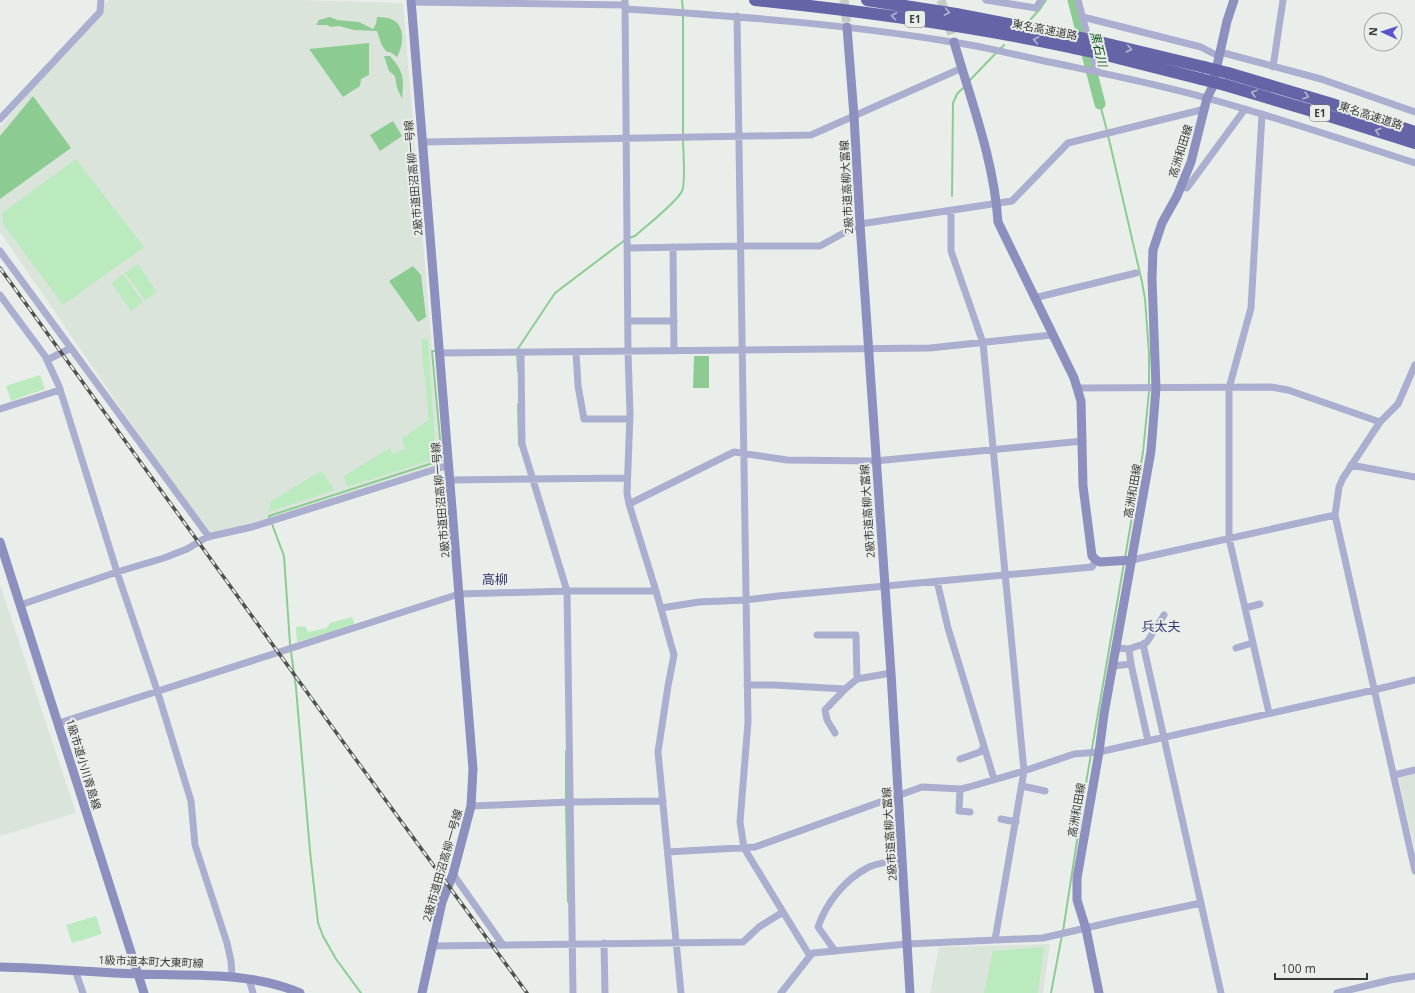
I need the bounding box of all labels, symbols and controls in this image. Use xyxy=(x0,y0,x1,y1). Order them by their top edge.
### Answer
one-way arrow xyxy=(944,7,950,16)
road number: E1 xyxy=(905,11,925,27)
one-way arrow xyxy=(890,12,897,21)
north arrow xyxy=(1363,12,1403,52)
street label: 東名高速道路 xyxy=(1011,15,1079,43)
text: N xyxy=(1365,27,1380,36)
water label: 黒石川 xyxy=(1086,29,1112,70)
one-way arrow xyxy=(1032,36,1039,44)
one-way arrow xyxy=(1126,45,1132,53)
one-way arrow xyxy=(1250,89,1257,98)
one-way arrow xyxy=(1302,91,1309,100)
street label: 東名高速道路 xyxy=(1337,98,1405,132)
road number: E1 xyxy=(1310,105,1330,121)
street label: 2級市道田沼高柳一号線 xyxy=(400,119,426,237)
street label: 高洲和田線 xyxy=(1165,123,1195,179)
one-way arrow xyxy=(1375,127,1382,136)
street label: 2級市道高柳大富線 xyxy=(836,140,856,234)
street label: 2級市道田沼高柳一号線 xyxy=(427,441,453,559)
street label: 2級市道高柳大富線 xyxy=(856,463,878,559)
street label: 高洲和田線 xyxy=(1120,463,1144,519)
district label: 高柳 xyxy=(482,570,508,588)
district label: 兵太夫 xyxy=(1141,617,1181,635)
street label: 1級市道小川青島線 xyxy=(63,717,105,811)
street label: 高洲和田線 xyxy=(1064,782,1088,838)
street label: 2級市道高柳大富線 xyxy=(878,786,900,882)
street label: 2級市道田沼高柳一号線 xyxy=(419,807,465,923)
street label: 1級市道本町大東町線 xyxy=(98,952,204,970)
scale bar xyxy=(1275,955,1367,981)
text: 100 m xyxy=(1281,960,1316,977)

